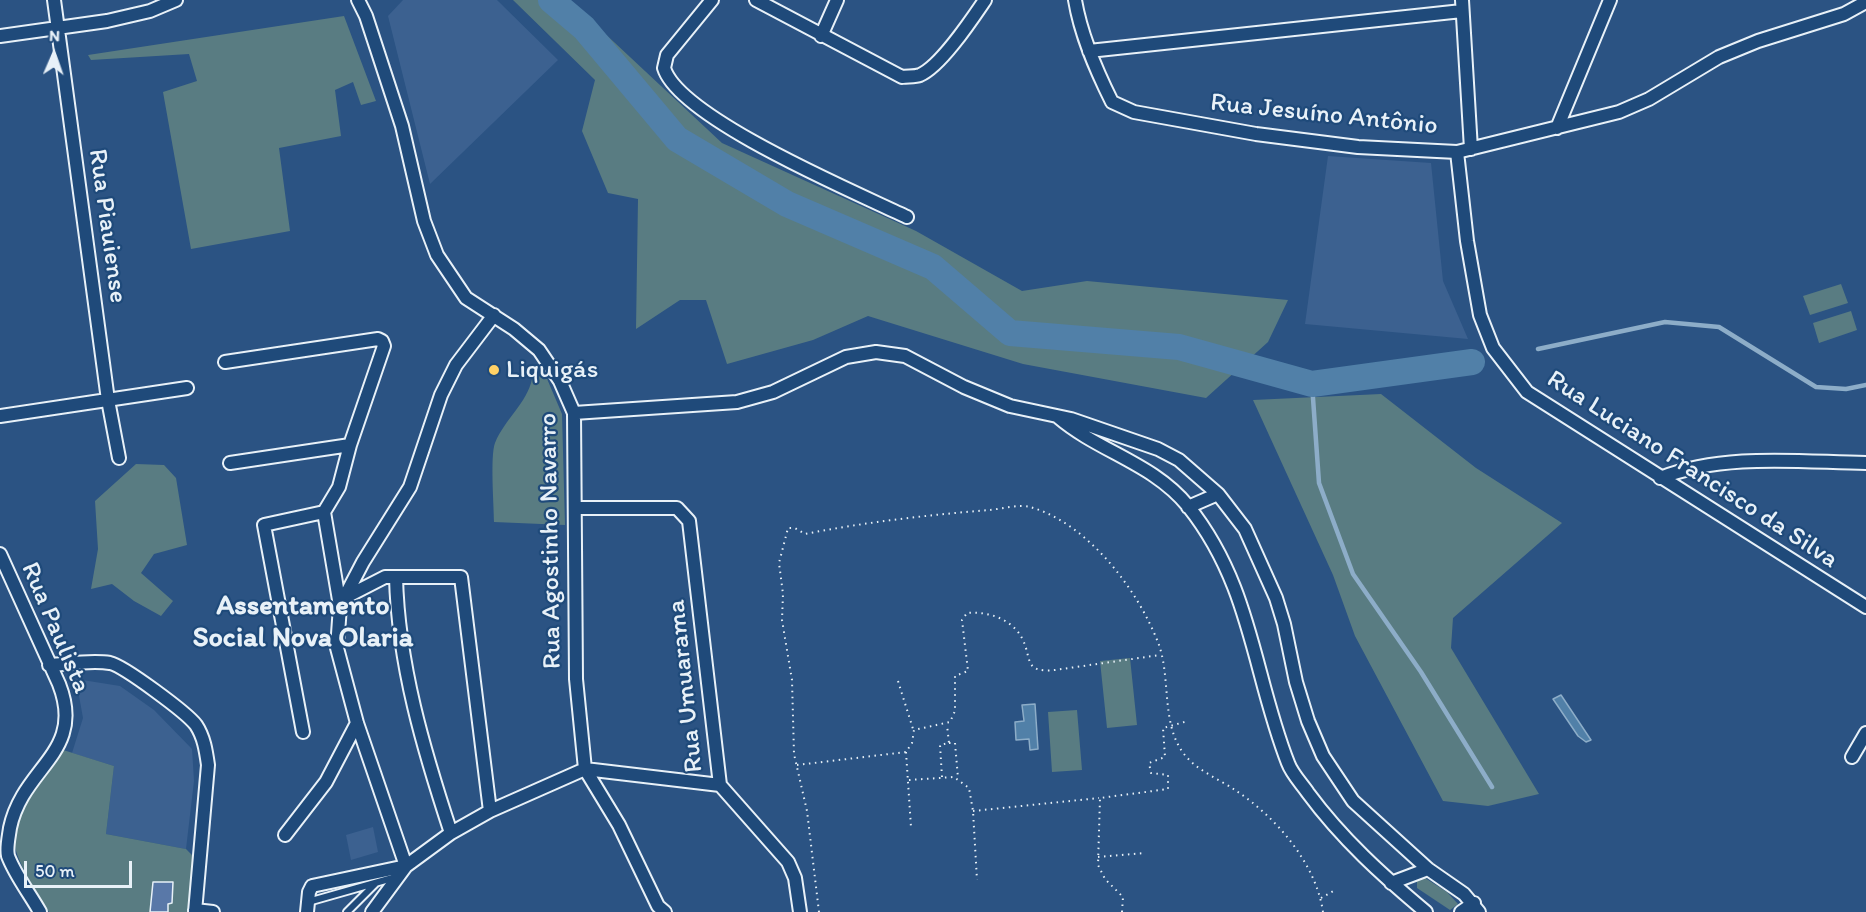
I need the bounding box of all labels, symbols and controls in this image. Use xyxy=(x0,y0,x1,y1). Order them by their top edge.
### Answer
north arrow xyxy=(24,24,84,84)
text: N xyxy=(49,26,60,45)
street label: Rua Jesuíno Antônio xyxy=(1209,88,1439,142)
street label: Rua Piauiense xyxy=(81,147,133,305)
place label: Liquigás xyxy=(506,354,598,386)
marker: Liquigás xyxy=(487,363,501,377)
street label: Rua Luciano Francisco da Silva xyxy=(1541,364,1843,576)
street label: Rua Agostinho Navarro xyxy=(533,413,569,669)
street label: Rua Paulista xyxy=(13,558,97,698)
district label: Assentamento Social Nova Olaria xyxy=(193,590,413,656)
street label: Rua Umuarama xyxy=(661,598,711,774)
scale bar xyxy=(27,849,135,887)
text: 50 m xyxy=(35,860,75,882)

